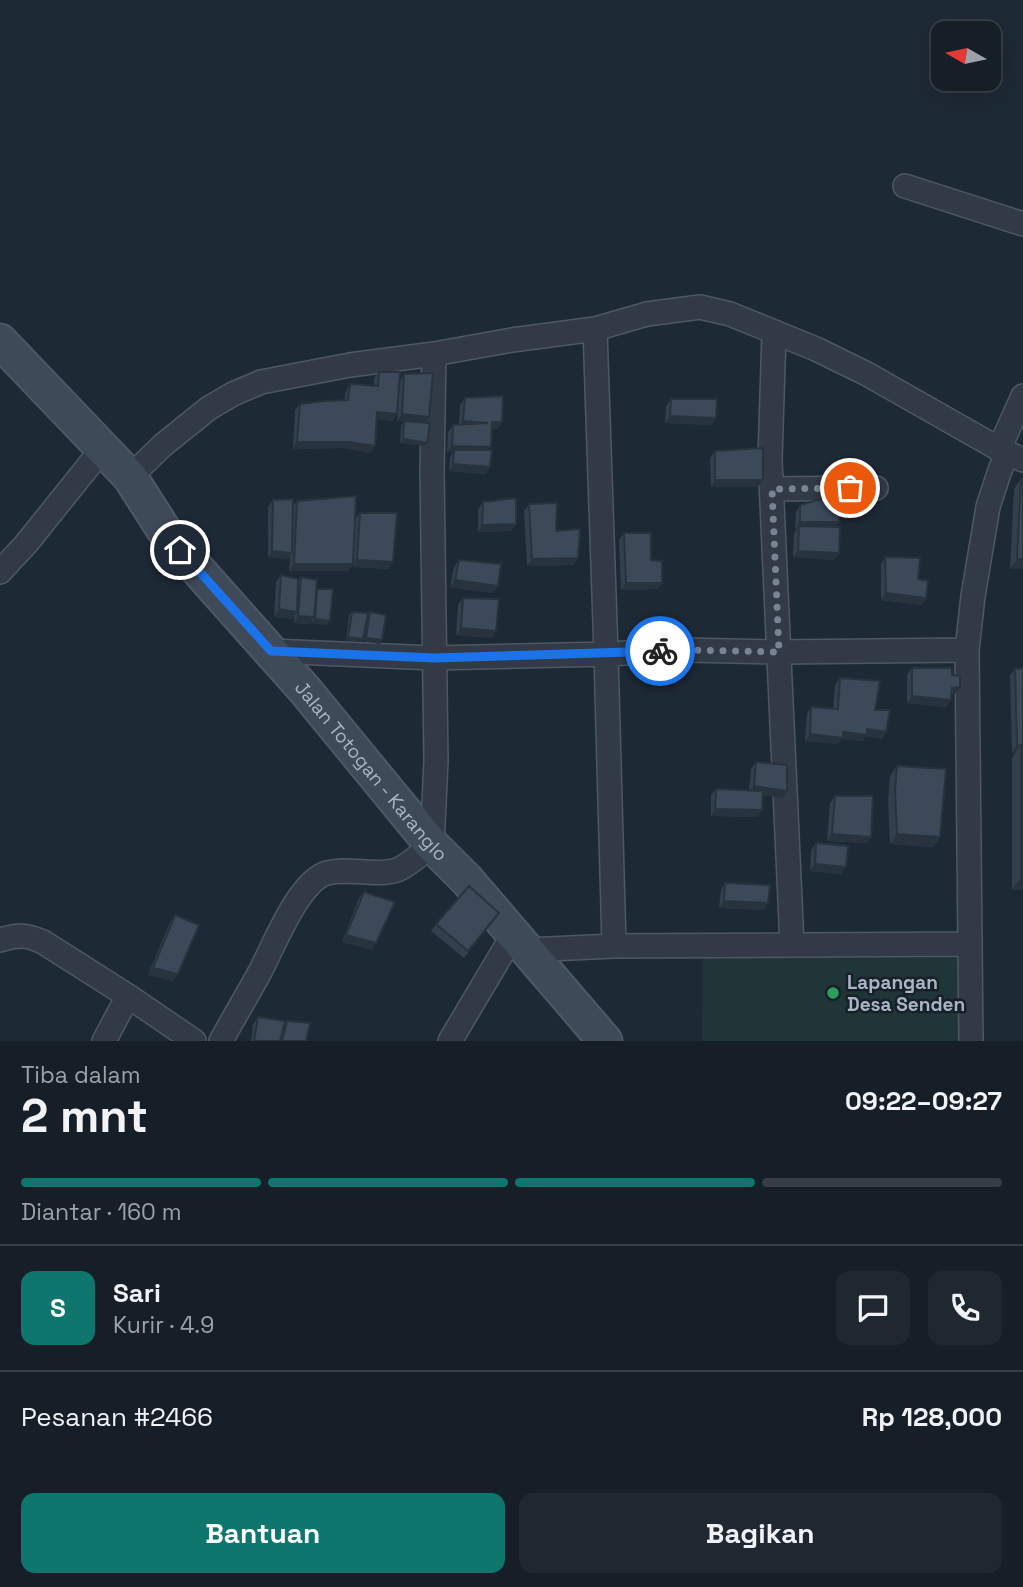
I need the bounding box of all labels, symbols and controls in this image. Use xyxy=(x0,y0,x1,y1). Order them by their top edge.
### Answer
north arrow xyxy=(931,21,1001,91)
map controls xyxy=(931,21,1001,91)
pin xyxy=(820,458,880,518)
icon: bag xyxy=(831,469,869,507)
pin xyxy=(150,520,210,580)
icon: home xyxy=(161,531,199,569)
courier xyxy=(625,616,695,686)
icon: bike xyxy=(641,632,679,670)
street label: Jalan Totogan - Karanglo xyxy=(290,675,453,866)
place label: Lapangan Desa Senden xyxy=(847,970,965,1017)
marker: Lapangan Desa Senden xyxy=(825,985,841,1001)
text: Tiba dalam xyxy=(21,1060,141,1090)
text: 09:22–09:27 xyxy=(845,1084,1002,1118)
text: 2 mnt xyxy=(21,1087,148,1145)
text: Diantar · 160 m xyxy=(21,1197,182,1227)
button: chat xyxy=(836,1271,910,1345)
button: phone xyxy=(928,1271,1002,1345)
text: Sari xyxy=(113,1276,161,1310)
text: S xyxy=(50,1291,66,1325)
text: Kurir · 4.9 xyxy=(113,1310,214,1340)
text: Pesanan #2466 xyxy=(21,1400,213,1434)
text: Rp 128,000 xyxy=(862,1400,1002,1434)
button: Bantuan xyxy=(21,1493,505,1573)
button: Bagikan xyxy=(519,1493,1002,1573)

